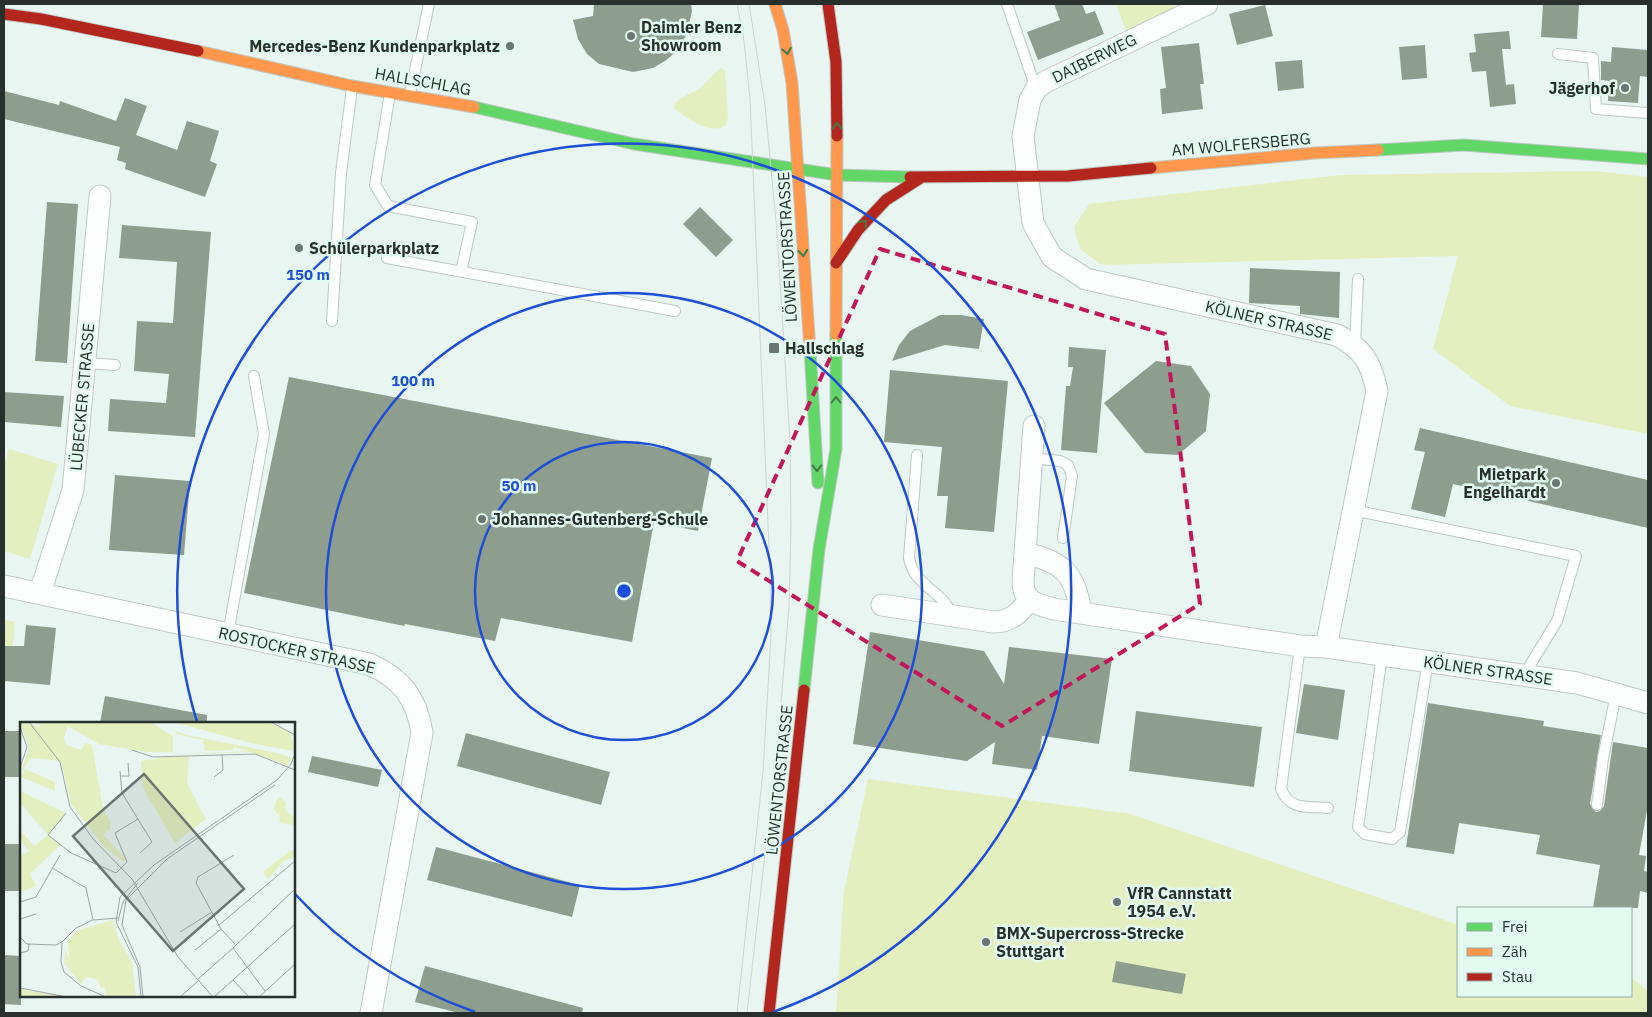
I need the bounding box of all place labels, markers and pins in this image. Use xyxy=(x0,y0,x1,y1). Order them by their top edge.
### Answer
place label: Daimler Benz Showroom xyxy=(641,17,742,55)
marker: Daimler Benz Showroom xyxy=(625,30,637,42)
place label: Mercedes-Benz Kundenparkplatz xyxy=(249,36,500,56)
marker: Mercedes-Benz Kundenparkplatz xyxy=(504,40,516,52)
place label: Jägerhof xyxy=(1549,78,1615,98)
marker: Jägerhof xyxy=(1619,82,1631,94)
place label: Schülerparkplatz xyxy=(309,238,439,258)
marker: Schülerparkplatz xyxy=(293,242,305,254)
place label: Hallschlag xyxy=(785,338,864,358)
marker: Hallschlag xyxy=(767,341,781,355)
place label: Mietpark Engelhardt xyxy=(1463,464,1547,502)
marker: Mietpark Engelhardt xyxy=(1550,477,1562,489)
place label: Johannes-Gutenberg-Schule xyxy=(492,509,708,529)
marker: Johannes-Gutenberg-Schule xyxy=(476,513,488,525)
centre of rings xyxy=(615,582,633,600)
place label: VfR Cannstatt 1954 e.V. xyxy=(1127,883,1232,921)
marker: VfR Cannstatt 1954 e.V. xyxy=(1111,896,1123,908)
place label: BMX-Supercross-Strecke Stuttgart xyxy=(996,923,1184,961)
marker: BMX-Supercross-Strecke Stuttgart xyxy=(980,936,992,948)

